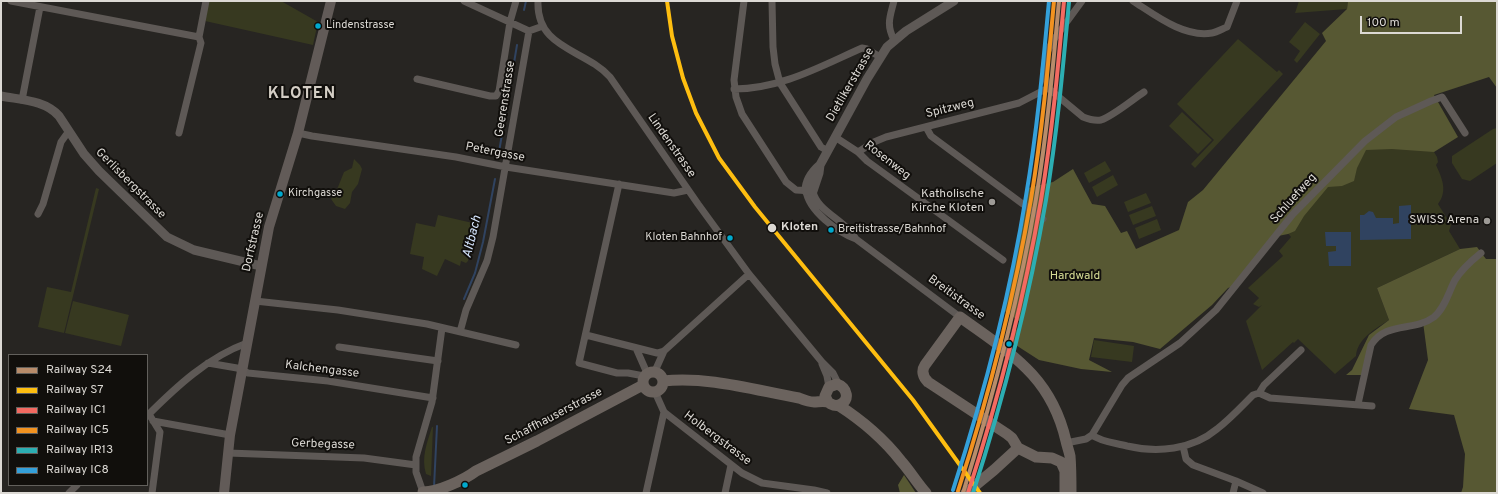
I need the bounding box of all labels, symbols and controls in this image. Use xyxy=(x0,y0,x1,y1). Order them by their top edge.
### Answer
scale bar xyxy=(1362,8,1464,34)
text: 100 m xyxy=(1367,15,1400,31)
place label: Lindenstrasse xyxy=(326,19,394,33)
marker: Lindenstrasse xyxy=(313,21,323,31)
street label: Dietlikerstrasse xyxy=(824,45,878,125)
street label: Geerenstrasse xyxy=(493,60,519,138)
district label: KLOTEN xyxy=(268,85,336,105)
street label: Spitzweg xyxy=(924,96,976,122)
street label: Lindenstrasse xyxy=(644,111,698,181)
street label: Rosenweg xyxy=(861,138,913,184)
street label: Petergasse xyxy=(464,140,526,166)
street label: Gerlisbergstrasse xyxy=(92,146,168,222)
street label: Schluefweg xyxy=(1268,171,1320,227)
place label: Kirchgasse xyxy=(288,187,342,201)
place label: Katholische Kirche Kloten xyxy=(911,188,984,216)
marker: Kirchgasse xyxy=(275,189,285,199)
marker: Katholische Kirche Kloten xyxy=(987,197,997,207)
street label: Dorfstrasse xyxy=(240,211,268,273)
water label: Altbach xyxy=(460,214,486,260)
place label: SWISS Arena xyxy=(1409,214,1479,228)
marker: SWISS Arena xyxy=(1482,216,1492,226)
place label: Kloten xyxy=(781,221,818,235)
marker: Kloten xyxy=(766,222,778,234)
place label: Breitistrasse/Bahnhof xyxy=(838,223,946,237)
marker: Breitistrasse/Bahnhof xyxy=(826,225,836,235)
place label: Kloten Bahnhof xyxy=(645,231,722,245)
marker: Kloten Bahnhof xyxy=(725,233,735,243)
park label: Hardwald xyxy=(1050,270,1100,284)
street label: Breitistrasse xyxy=(925,272,987,324)
unlabelled marker xyxy=(1004,339,1014,349)
legend xyxy=(8,354,148,486)
street label: Kalchengasse xyxy=(284,358,360,382)
text: Railway S24 xyxy=(46,362,112,378)
text: Railway S7 xyxy=(46,382,104,398)
street label: Schaffhauserstrasse xyxy=(503,385,605,449)
text: Railway IC1 xyxy=(46,402,106,418)
street label: Holbergstrasse xyxy=(680,409,754,469)
text: Railway IC5 xyxy=(46,422,109,438)
street label: Gerbegasse xyxy=(291,437,355,453)
text: Railway IR13 xyxy=(46,442,113,458)
text: Railway IC8 xyxy=(46,462,109,478)
unlabelled marker xyxy=(460,480,470,490)

